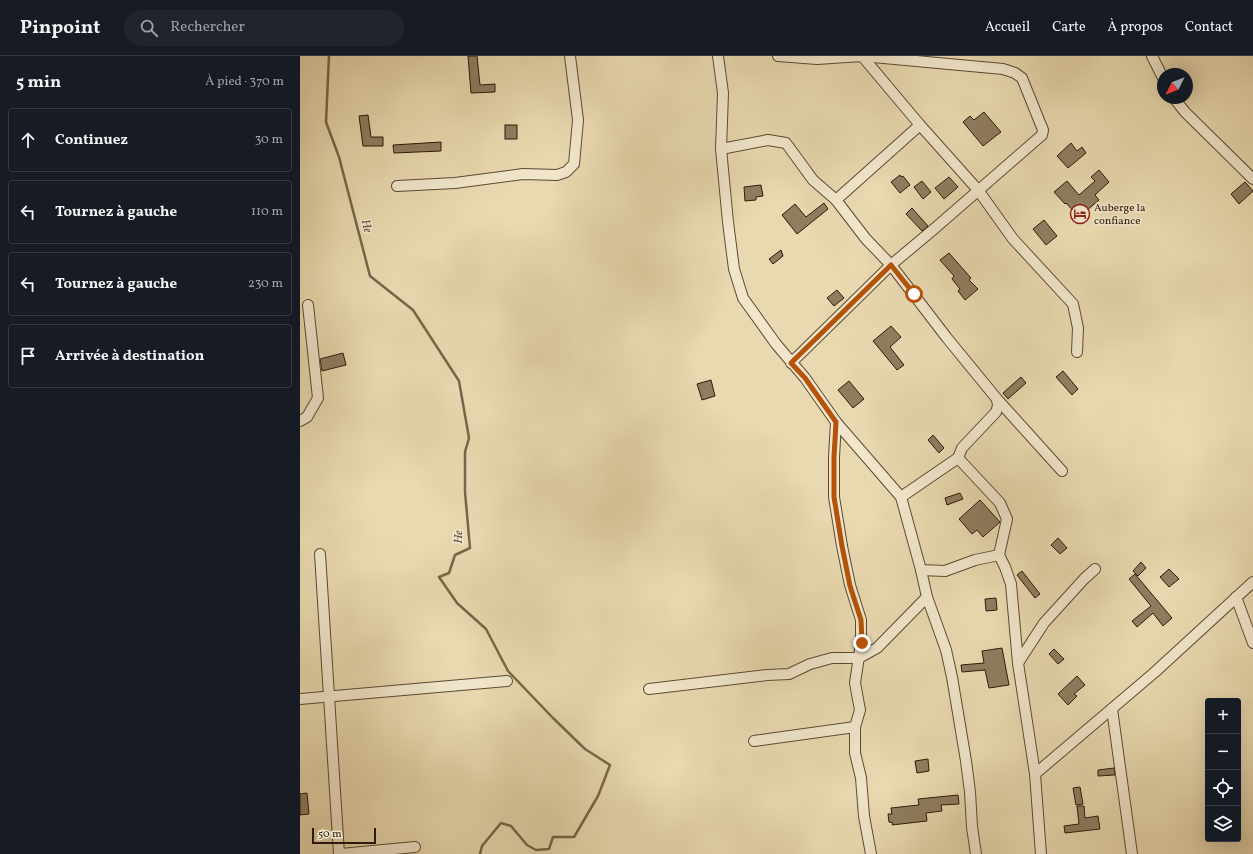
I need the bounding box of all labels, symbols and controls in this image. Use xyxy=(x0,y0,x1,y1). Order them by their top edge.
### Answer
search box xyxy=(124,10,404,46)
text: Pinpoint xyxy=(20,15,100,41)
icon: search xyxy=(138,17,160,39)
text: Rechercher xyxy=(170,17,245,38)
text: Accueil xyxy=(985,18,1030,37)
text: Carte xyxy=(1052,18,1086,37)
text: À propos xyxy=(1108,18,1163,37)
text: Contact xyxy=(1185,18,1233,37)
north arrow xyxy=(1157,68,1193,104)
text: 5 min xyxy=(16,71,61,94)
text: À pied · 370 m xyxy=(205,73,284,91)
icon: ahead xyxy=(17,129,39,151)
text: Continuez xyxy=(55,130,128,151)
text: 30 m xyxy=(255,131,283,149)
icon: left xyxy=(17,201,39,223)
place label: Auberge la confiance xyxy=(1094,201,1146,229)
text: Tournez à gauche xyxy=(55,202,177,223)
text: 110 m xyxy=(251,203,283,221)
hotel icon: Auberge la confiance xyxy=(1069,203,1091,225)
water label: He xyxy=(357,218,376,235)
icon: left xyxy=(17,273,39,295)
text: Tournez à gauche xyxy=(55,274,177,295)
text: 230 m xyxy=(248,275,283,293)
route start xyxy=(905,285,923,303)
icon: arrive xyxy=(17,345,39,367)
text: Arrivée à destination xyxy=(55,346,204,367)
water label: He xyxy=(451,529,467,544)
route end xyxy=(853,634,871,652)
map controls xyxy=(1205,698,1241,842)
button: + xyxy=(1205,698,1241,734)
button: − xyxy=(1205,734,1241,770)
button: locate xyxy=(1205,770,1241,806)
button: layers xyxy=(1205,806,1241,842)
scale bar xyxy=(312,826,376,845)
text: 50 m xyxy=(318,827,342,842)

